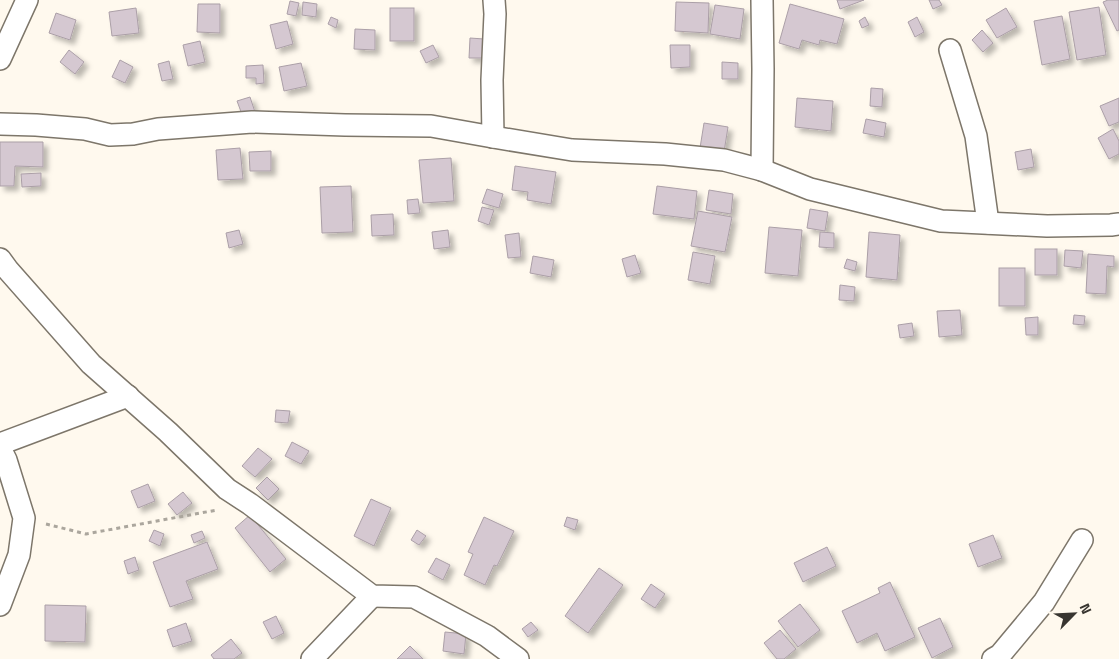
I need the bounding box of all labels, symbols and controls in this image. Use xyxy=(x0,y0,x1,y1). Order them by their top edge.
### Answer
north arrow xyxy=(1049,589,1099,639)
text: N xyxy=(1075,600,1098,617)

